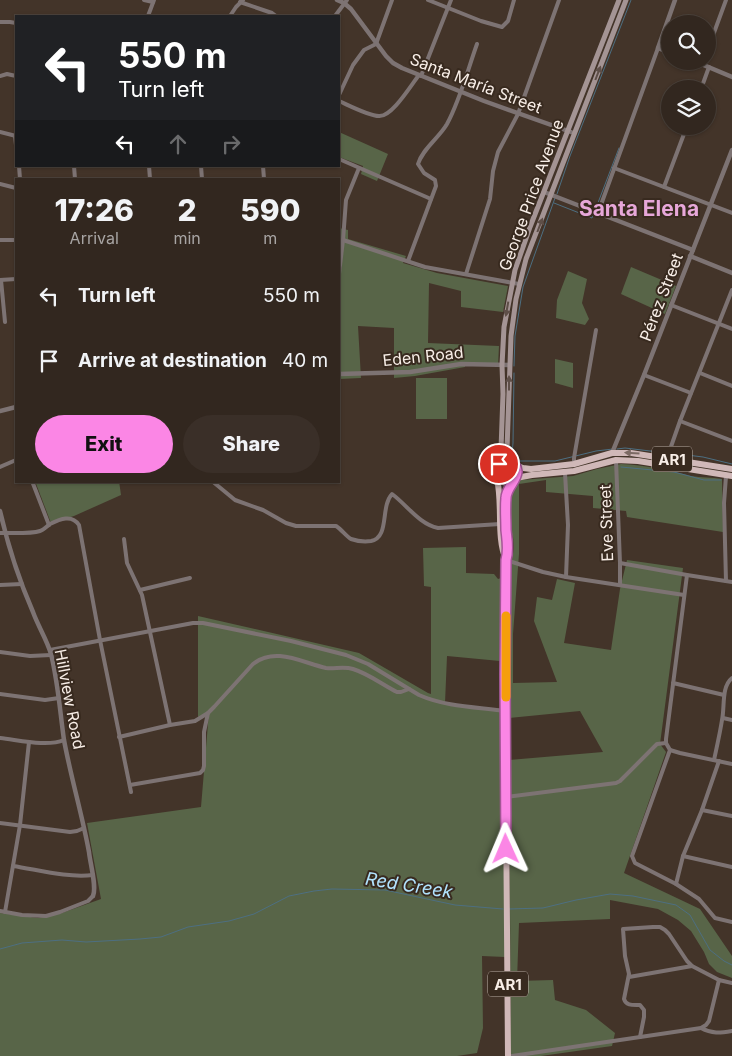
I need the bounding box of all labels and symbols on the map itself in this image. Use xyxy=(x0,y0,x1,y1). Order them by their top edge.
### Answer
street label: Santa María Street xyxy=(407,49,545,117)
one-way arrow xyxy=(594,65,602,80)
street label: George Price Avenue xyxy=(494,116,568,274)
district label: Santa Elena xyxy=(579,196,699,221)
one-way arrow xyxy=(536,217,544,232)
street label: Pérez Street xyxy=(635,250,687,344)
one-way arrow xyxy=(503,301,511,317)
street label: Eden Road xyxy=(382,342,464,370)
one-way arrow xyxy=(505,375,513,391)
pin xyxy=(478,443,520,485)
road number: AR1 xyxy=(652,446,692,472)
one-way arrow xyxy=(624,449,640,457)
street label: Eve Street xyxy=(595,484,617,562)
street label: Hillview Road xyxy=(50,647,90,751)
position arrow xyxy=(479,822,531,874)
water label: Red Creek xyxy=(364,868,455,902)
road number: AR1 xyxy=(488,972,528,996)

